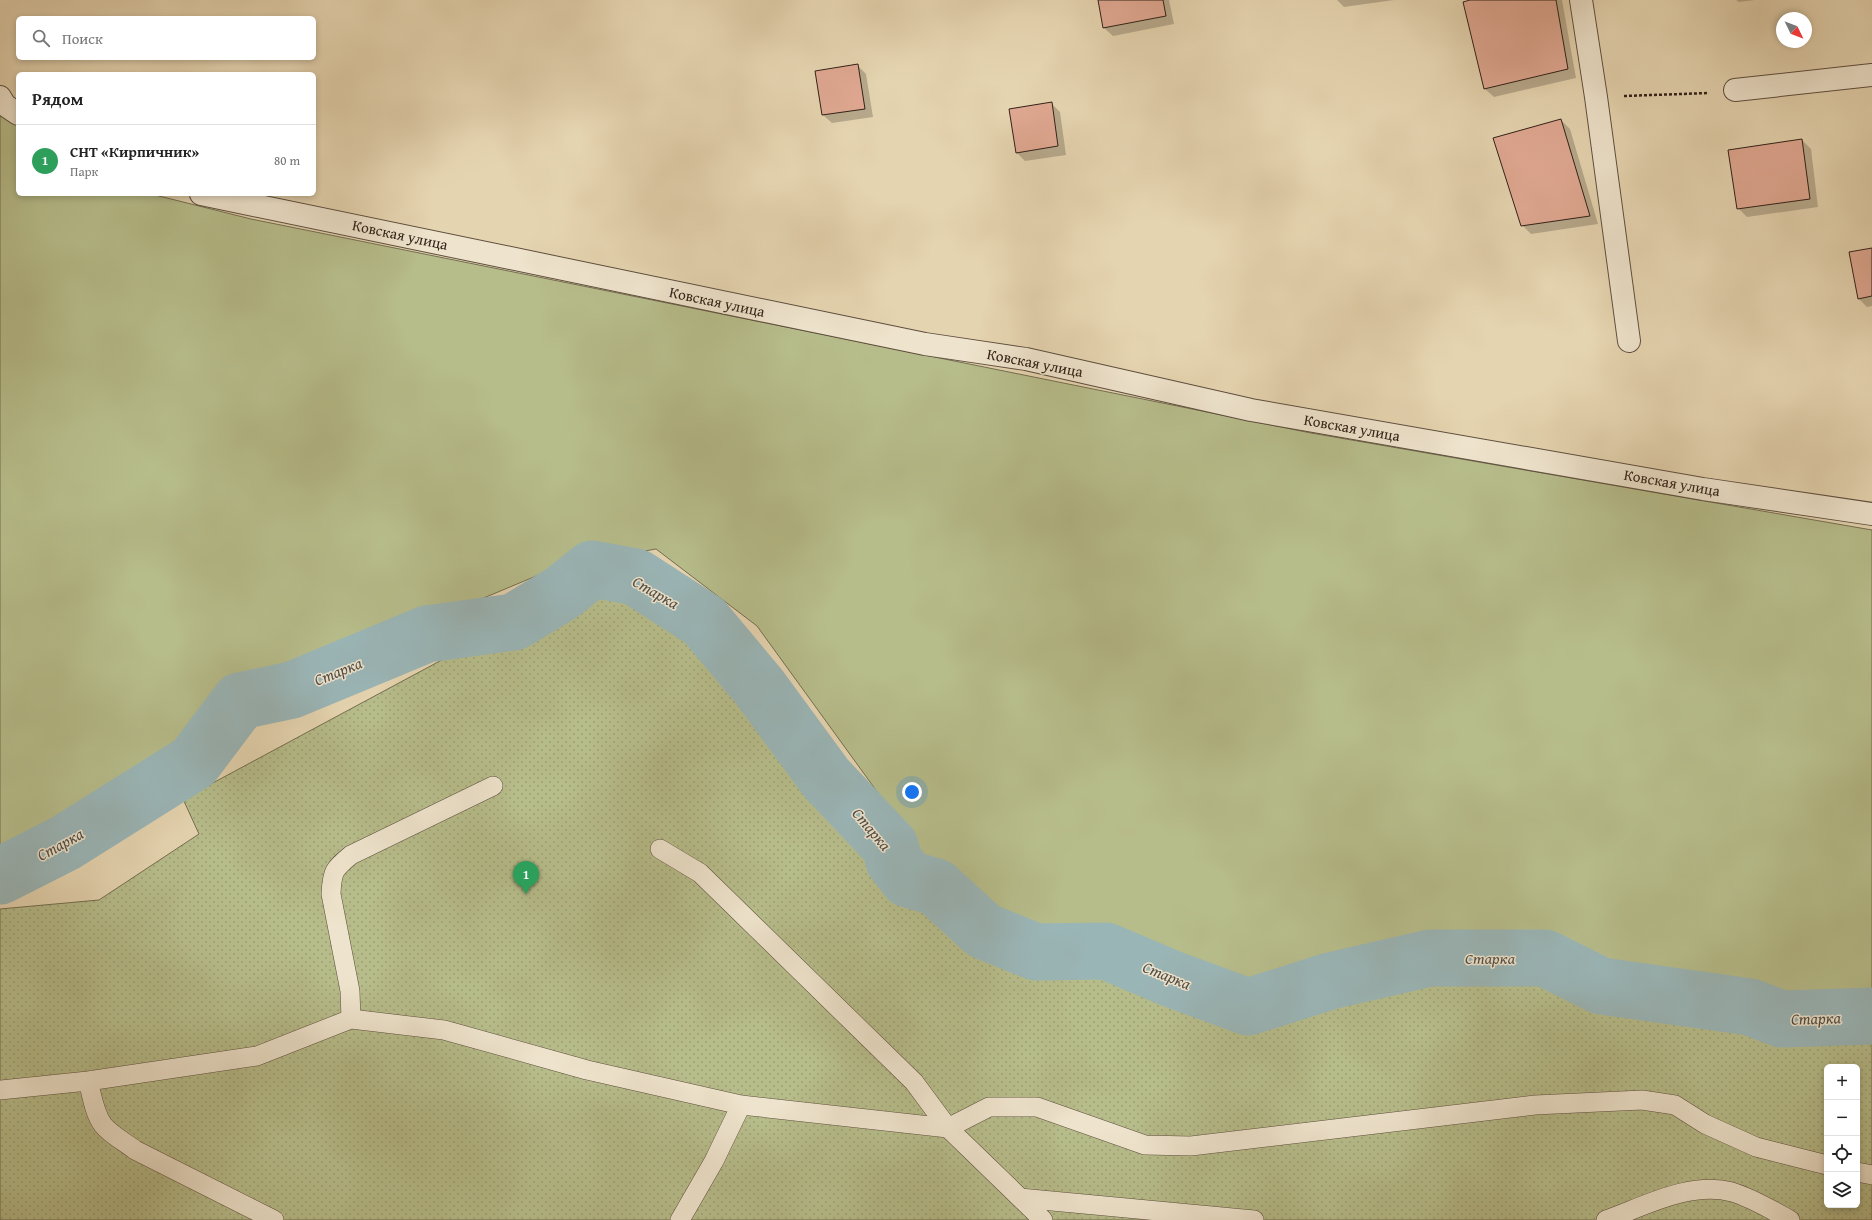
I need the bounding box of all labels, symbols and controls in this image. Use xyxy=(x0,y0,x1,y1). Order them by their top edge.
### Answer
north arrow xyxy=(1776,12,1812,48)
search box xyxy=(16,16,316,60)
icon: search xyxy=(30,27,52,49)
text: Поиск xyxy=(62,28,103,49)
text: Рядом xyxy=(32,86,83,111)
text: СНТ «Кирпичник» xyxy=(70,141,199,162)
text: 1 xyxy=(42,151,48,170)
text: 80 m xyxy=(274,151,300,170)
text: Парк xyxy=(70,162,98,181)
street label: Ковская улица xyxy=(350,214,451,255)
street label: Ковская улица xyxy=(667,281,768,322)
street label: Ковская улица xyxy=(985,343,1086,382)
street label: Ковская улица xyxy=(1302,409,1403,446)
street label: Ковская улица xyxy=(1622,464,1723,501)
water label: Старка xyxy=(628,569,684,615)
water label: Старка xyxy=(310,650,366,691)
your location xyxy=(902,782,922,802)
water label: Старка xyxy=(847,802,898,856)
water label: Старка xyxy=(32,821,88,867)
pin: 1 xyxy=(513,861,539,894)
water label: Старка xyxy=(1465,946,1516,970)
water label: Старка xyxy=(1139,955,1195,996)
water label: Старка xyxy=(1791,1005,1842,1031)
map controls xyxy=(1824,1064,1860,1208)
button: + xyxy=(1824,1064,1860,1100)
button: − xyxy=(1824,1100,1860,1136)
button: locate xyxy=(1824,1136,1860,1172)
button: layers xyxy=(1824,1172,1860,1208)

